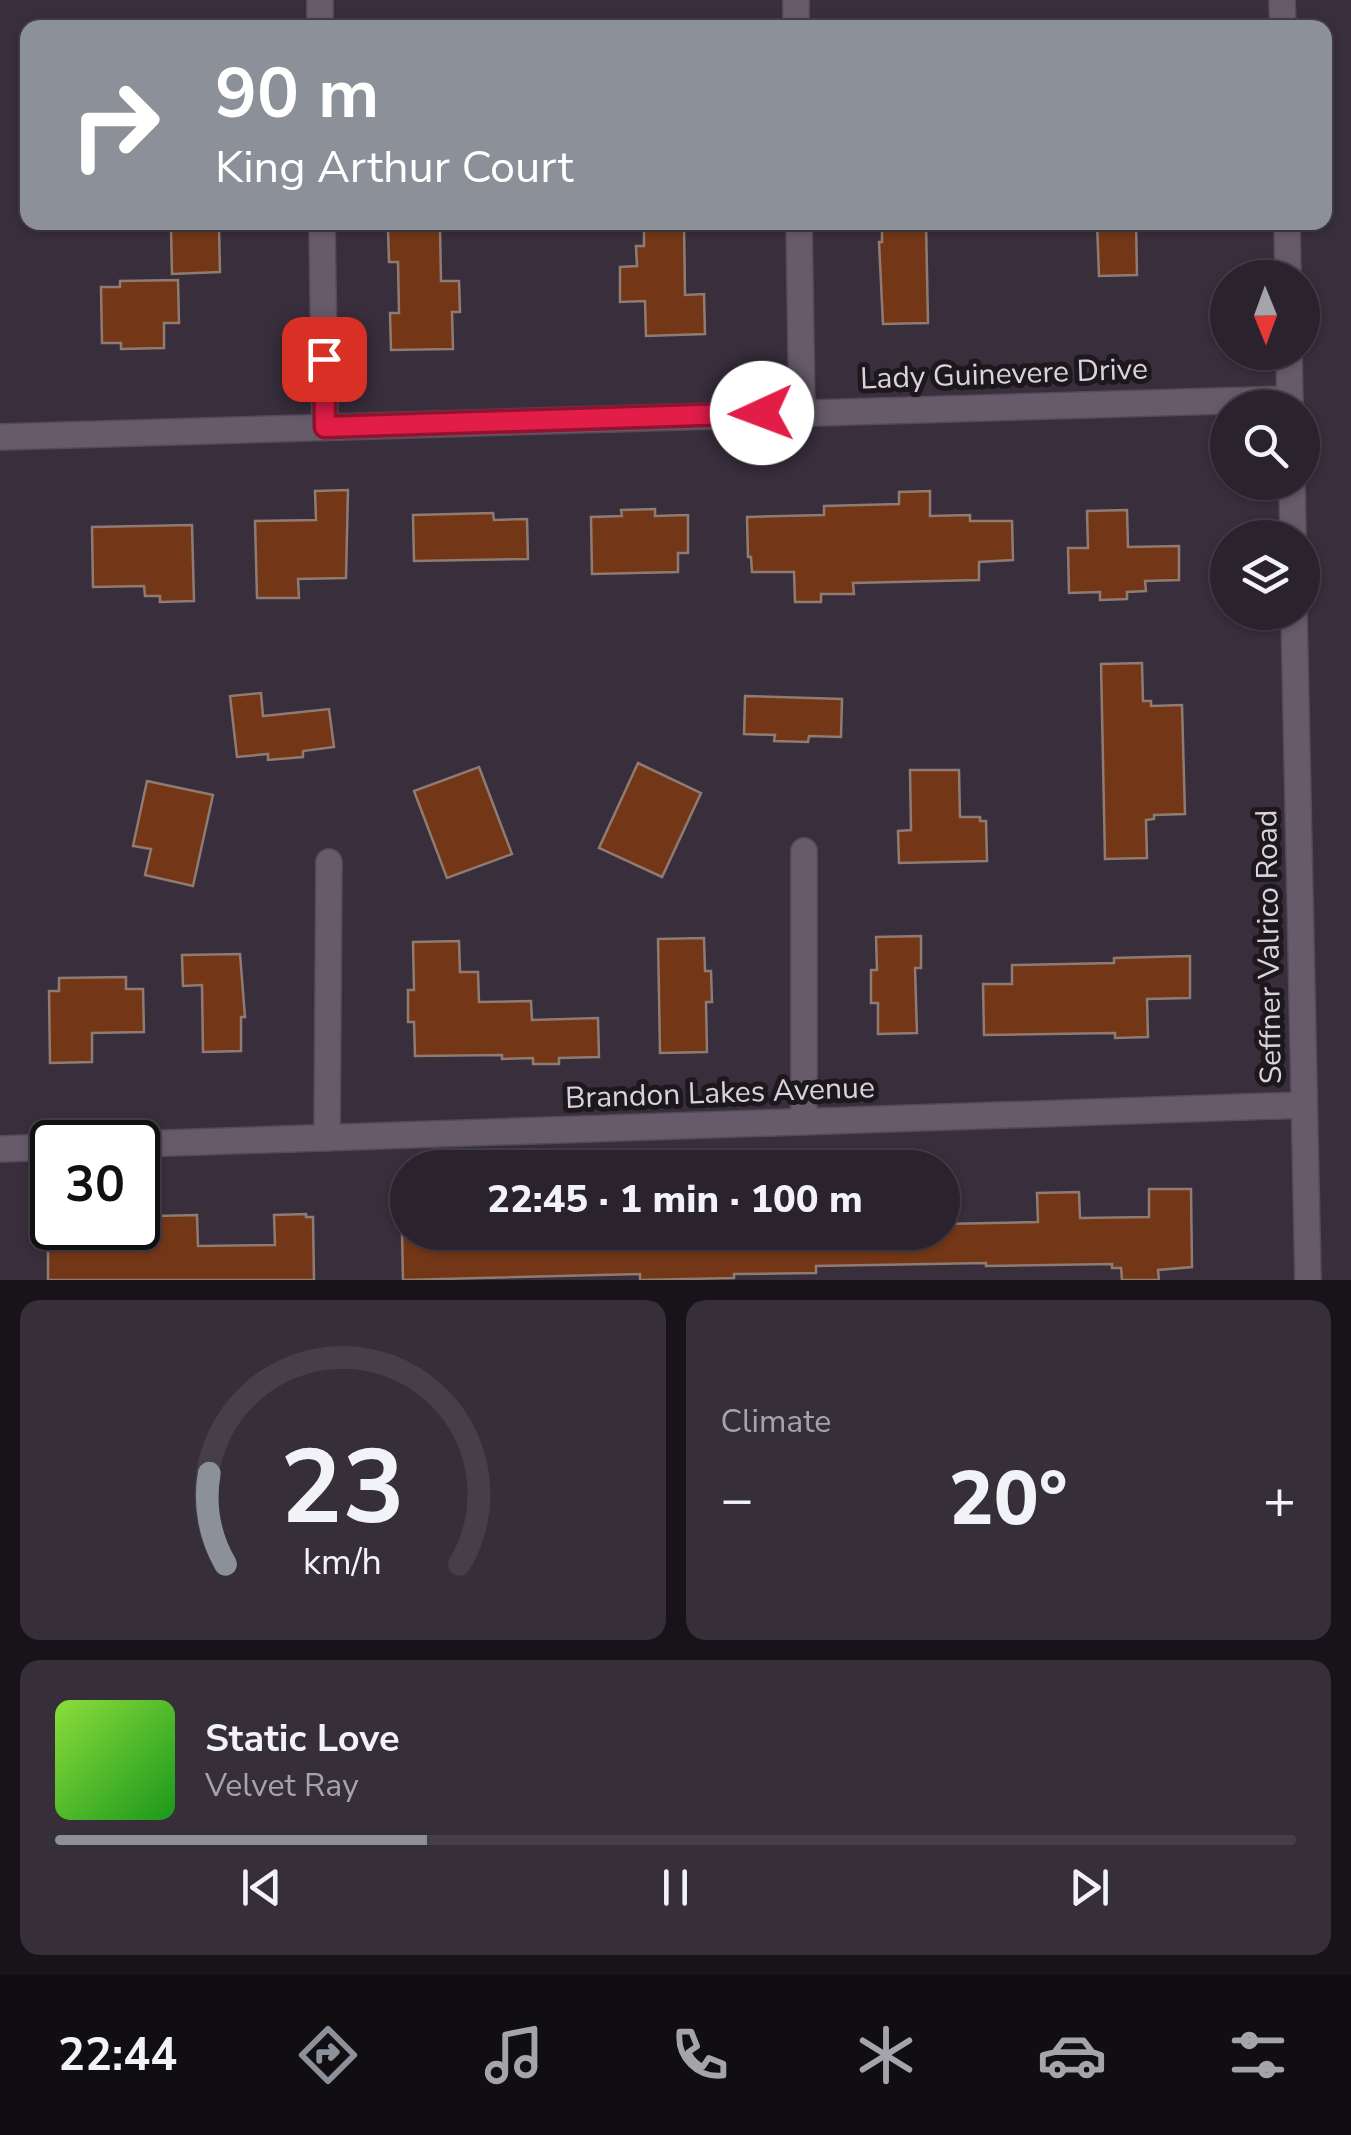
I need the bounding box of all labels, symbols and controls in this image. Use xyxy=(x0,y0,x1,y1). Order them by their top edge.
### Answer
text: 90 m xyxy=(215,46,379,142)
icon: right xyxy=(50,60,180,190)
text: King Arthur Court xyxy=(215,137,573,198)
north arrow xyxy=(1210,260,1320,370)
map controls xyxy=(1210,260,1320,630)
pin xyxy=(282,317,367,402)
icon: arrive xyxy=(297,332,352,387)
street label: Lady Guinevere Drive xyxy=(859,348,1149,400)
position arrow xyxy=(710,361,814,465)
button: search xyxy=(1210,390,1320,500)
button: layers xyxy=(1210,520,1320,630)
street label: Seffner Valrico Road xyxy=(1246,809,1292,1085)
street label: Brandon Lakes Avenue xyxy=(565,1067,875,1119)
speed limit sign: 30 xyxy=(30,1120,160,1250)
text: 22:45 · 1 min · 100 m xyxy=(487,1174,863,1225)
text: Climate xyxy=(721,1400,831,1443)
text: 23 xyxy=(280,1417,405,1559)
text: 20° xyxy=(949,1448,1068,1550)
text: − xyxy=(721,1462,754,1537)
text: + xyxy=(1263,1462,1296,1537)
text: km/h xyxy=(303,1538,382,1587)
text: Static Love xyxy=(205,1713,400,1764)
text: Velvet Ray xyxy=(205,1764,359,1807)
icon: previous xyxy=(234,1860,289,1915)
icon: pause xyxy=(648,1860,703,1915)
icon: next xyxy=(1062,1860,1117,1915)
icon: directions xyxy=(293,2020,363,2090)
icon: music xyxy=(479,2020,549,2090)
icon: phone xyxy=(665,2020,735,2090)
icon: climate xyxy=(851,2020,921,2090)
icon: car xyxy=(1037,2020,1107,2090)
icon: filters xyxy=(1223,2020,1293,2090)
text: 22:44 xyxy=(58,2025,177,2086)

